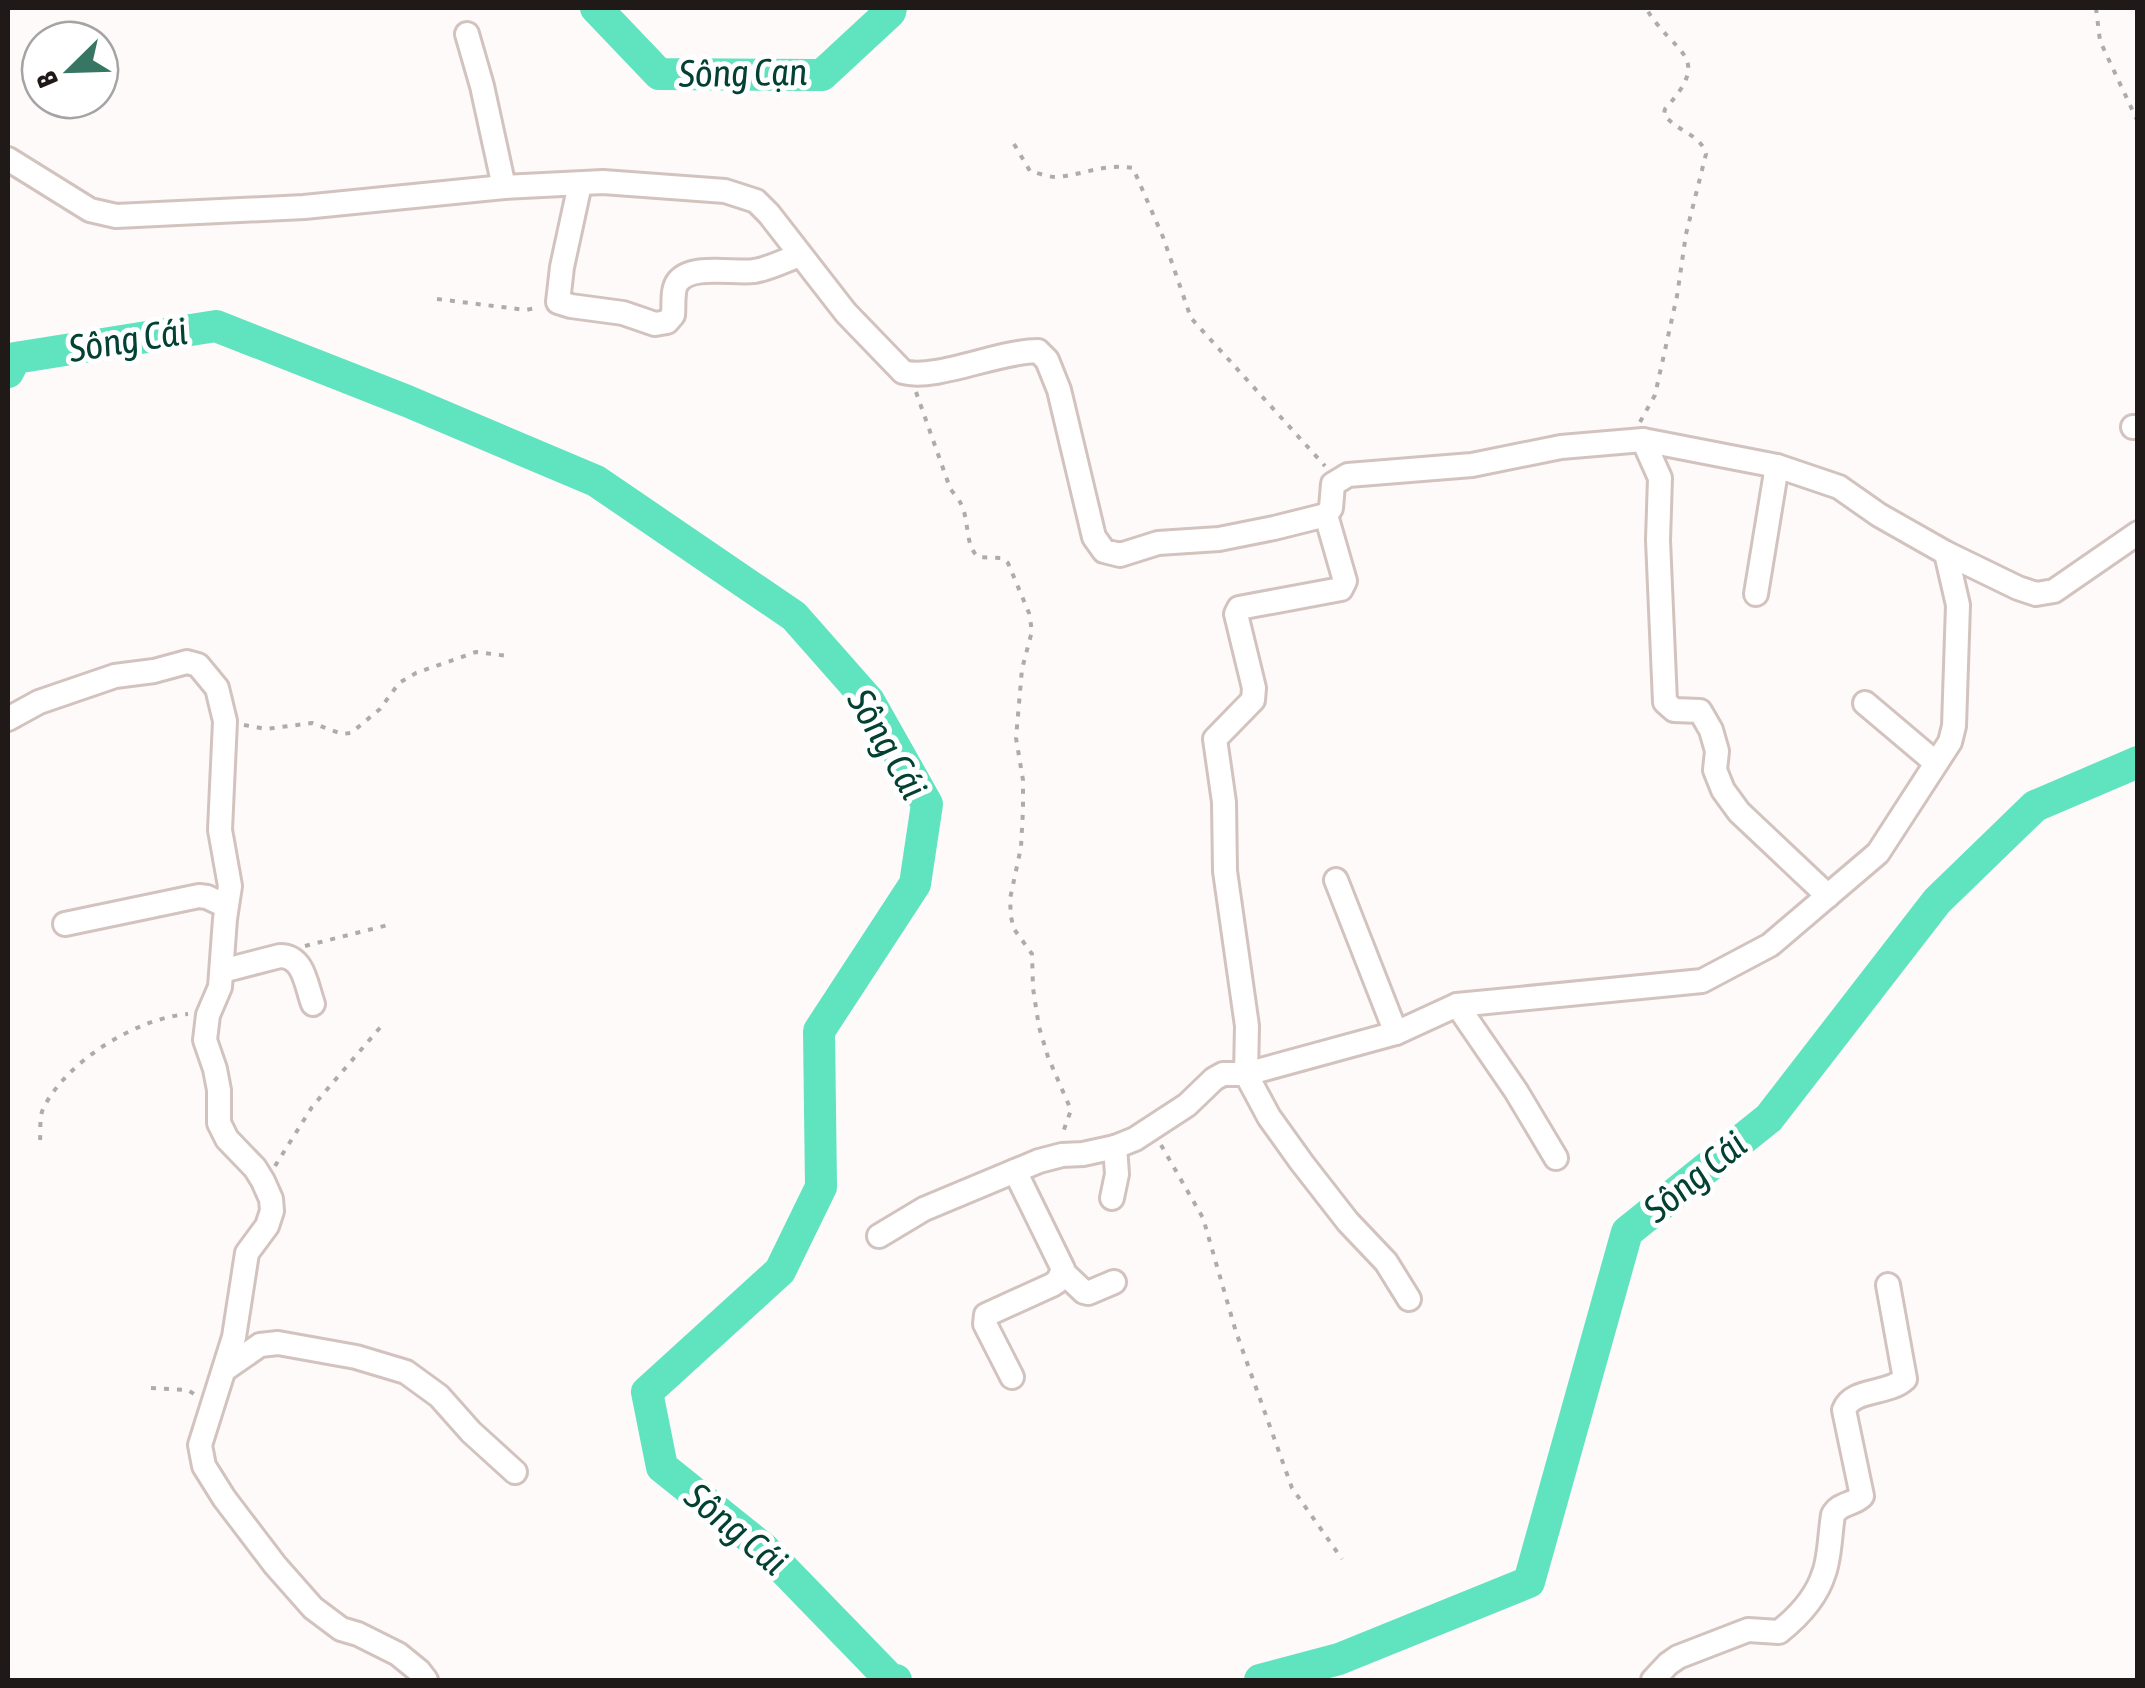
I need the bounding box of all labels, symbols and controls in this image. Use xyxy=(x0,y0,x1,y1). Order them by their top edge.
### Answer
north arrow xyxy=(20,20,120,120)
water label: Sông Cạn xyxy=(677,50,808,95)
text: B xyxy=(29,67,64,92)
water label: Sông Cái xyxy=(65,309,190,370)
water label: Sông Cái xyxy=(839,681,936,806)
water label: Sông Cái xyxy=(1634,1122,1754,1231)
water label: Sông Cái xyxy=(676,1473,796,1583)

